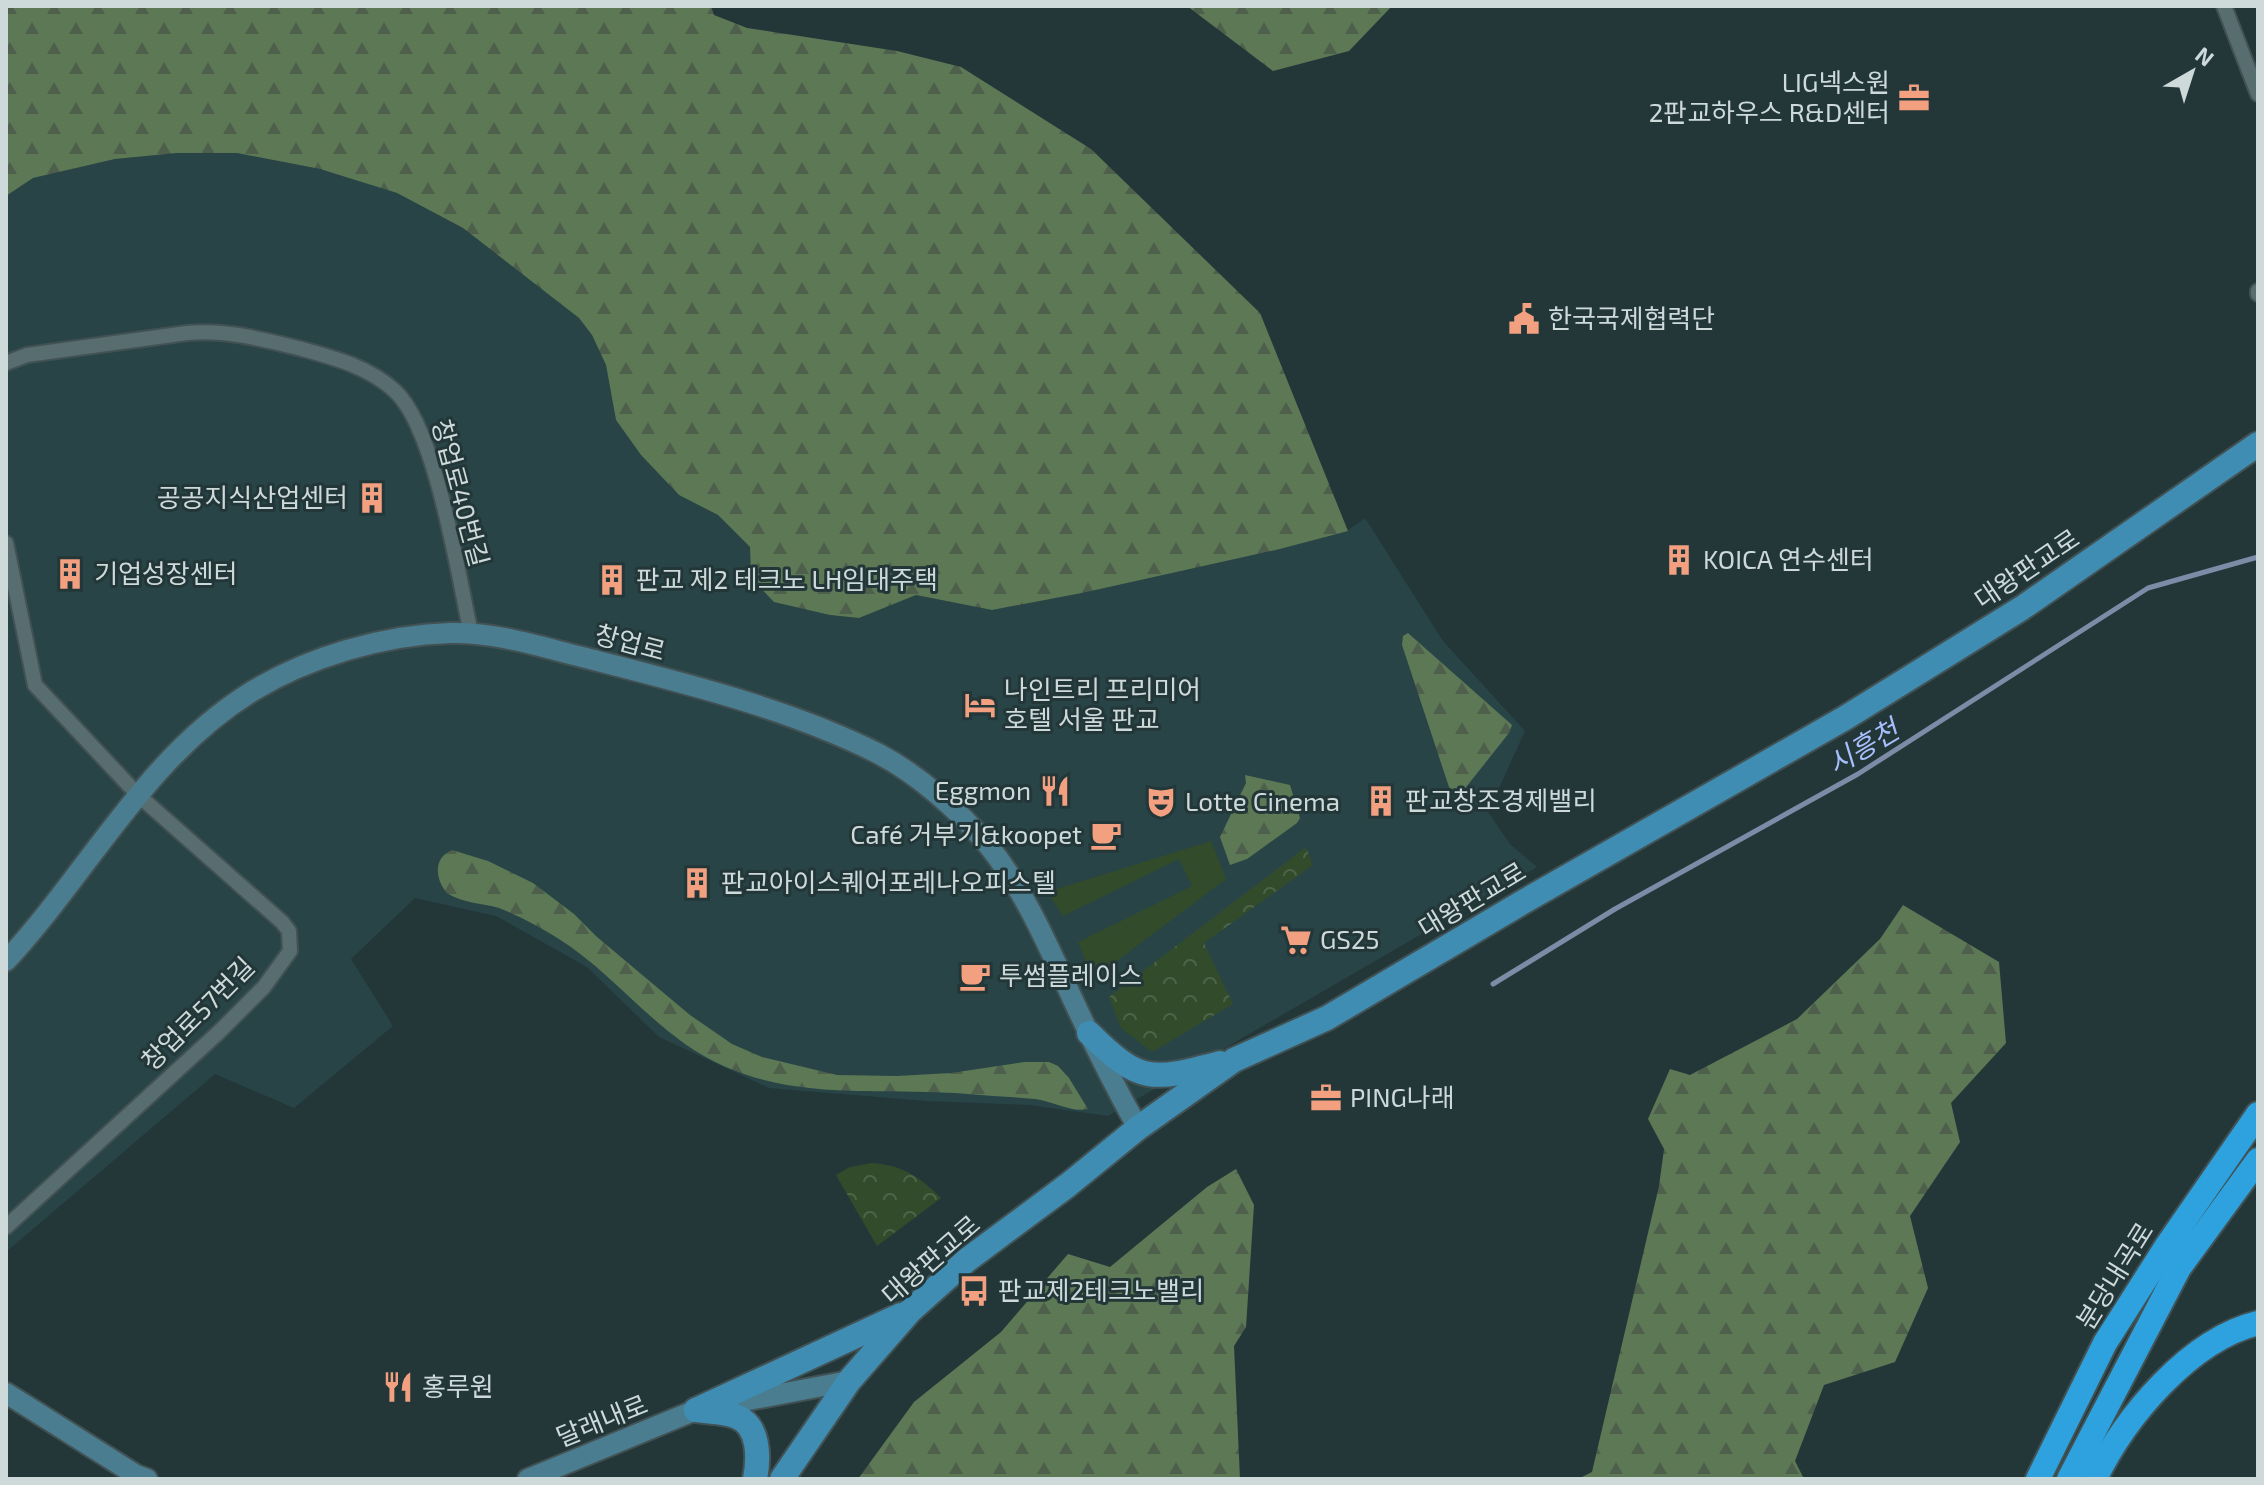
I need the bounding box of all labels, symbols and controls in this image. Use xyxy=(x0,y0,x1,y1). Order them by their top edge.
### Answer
north arrow xyxy=(2152,32,2232,112)
text: N xyxy=(2191,41,2220,71)
place label: LIG넥스원 2판교하우스 R&D센터 xyxy=(1649,66,1890,127)
office icon: LIG넥스원 2판교하우스 R&D센터 xyxy=(1897,81,1931,115)
public building icon: 한국국제협력단 xyxy=(1507,302,1541,336)
place label: 한국국제협력단 xyxy=(1548,302,1715,333)
street label: 창업로40번길 xyxy=(427,416,496,570)
place label: 공공지식산업센터 xyxy=(157,481,348,512)
building icon: 공공지식산업센터 xyxy=(355,481,389,515)
street label: 대왕판교로 xyxy=(1968,521,2084,614)
building icon: KOICA 연수센터 xyxy=(1662,543,1696,577)
place label: KOICA 연수센터 xyxy=(1703,543,1874,574)
building icon: 기업성장센터 xyxy=(53,557,87,591)
place label: 기업성장센터 xyxy=(94,557,238,588)
building icon: 판교 제2 테크노 LH임대주택 xyxy=(595,563,629,597)
place label: 판교 제2 테크노 LH임대주택 xyxy=(636,563,938,594)
street label: 창업로 xyxy=(592,617,669,666)
place label: 나인트리 프리미어 호텔 서울 판교 xyxy=(1004,673,1201,734)
hotel icon: 나인트리 프리미어 호텔 서울 판교 xyxy=(963,688,997,722)
water label: 시흥천 xyxy=(1821,710,1907,781)
place label: Eggmon xyxy=(935,774,1031,805)
restaurant icon: Eggmon xyxy=(1038,774,1072,808)
building icon: 판교창조경제밸리 xyxy=(1364,784,1398,818)
place label: 판교창조경제밸리 xyxy=(1405,784,1596,815)
theatre icon: Lotte Cinema xyxy=(1144,785,1178,819)
place label: Lotte Cinema xyxy=(1185,785,1340,816)
place label: Café 거부기&koopet xyxy=(850,818,1082,849)
cafe icon: Café 거부기&koopet xyxy=(1089,818,1123,852)
street label: 대왕판교로 xyxy=(1412,855,1530,943)
building icon: 판교아이스퀘어포레나오피스텔 xyxy=(680,866,714,900)
place label: 판교아이스퀘어포레나오피스텔 xyxy=(721,866,1056,897)
supermarket icon: GS25 xyxy=(1279,923,1313,957)
place label: GS25 xyxy=(1320,923,1379,954)
street label: 창업로57번길 xyxy=(134,950,260,1076)
cafe icon: 투썸플레이스 xyxy=(958,959,992,993)
place label: 투썸플레이스 xyxy=(999,959,1143,990)
office icon: PING나래 xyxy=(1309,1081,1343,1115)
place label: PING나래 xyxy=(1350,1081,1455,1112)
street label: 대왕판교로 xyxy=(875,1208,985,1310)
street label: 분당내곡로 xyxy=(2069,1216,2159,1334)
bus stop icon: 판교제2테크노밸리 xyxy=(957,1274,991,1308)
place label: 판교제2테크노밸리 xyxy=(998,1274,1204,1305)
restaurant icon: 홍루원 xyxy=(381,1370,415,1404)
place label: 홍루원 xyxy=(422,1370,494,1401)
street label: 달래내로 xyxy=(551,1387,652,1452)

